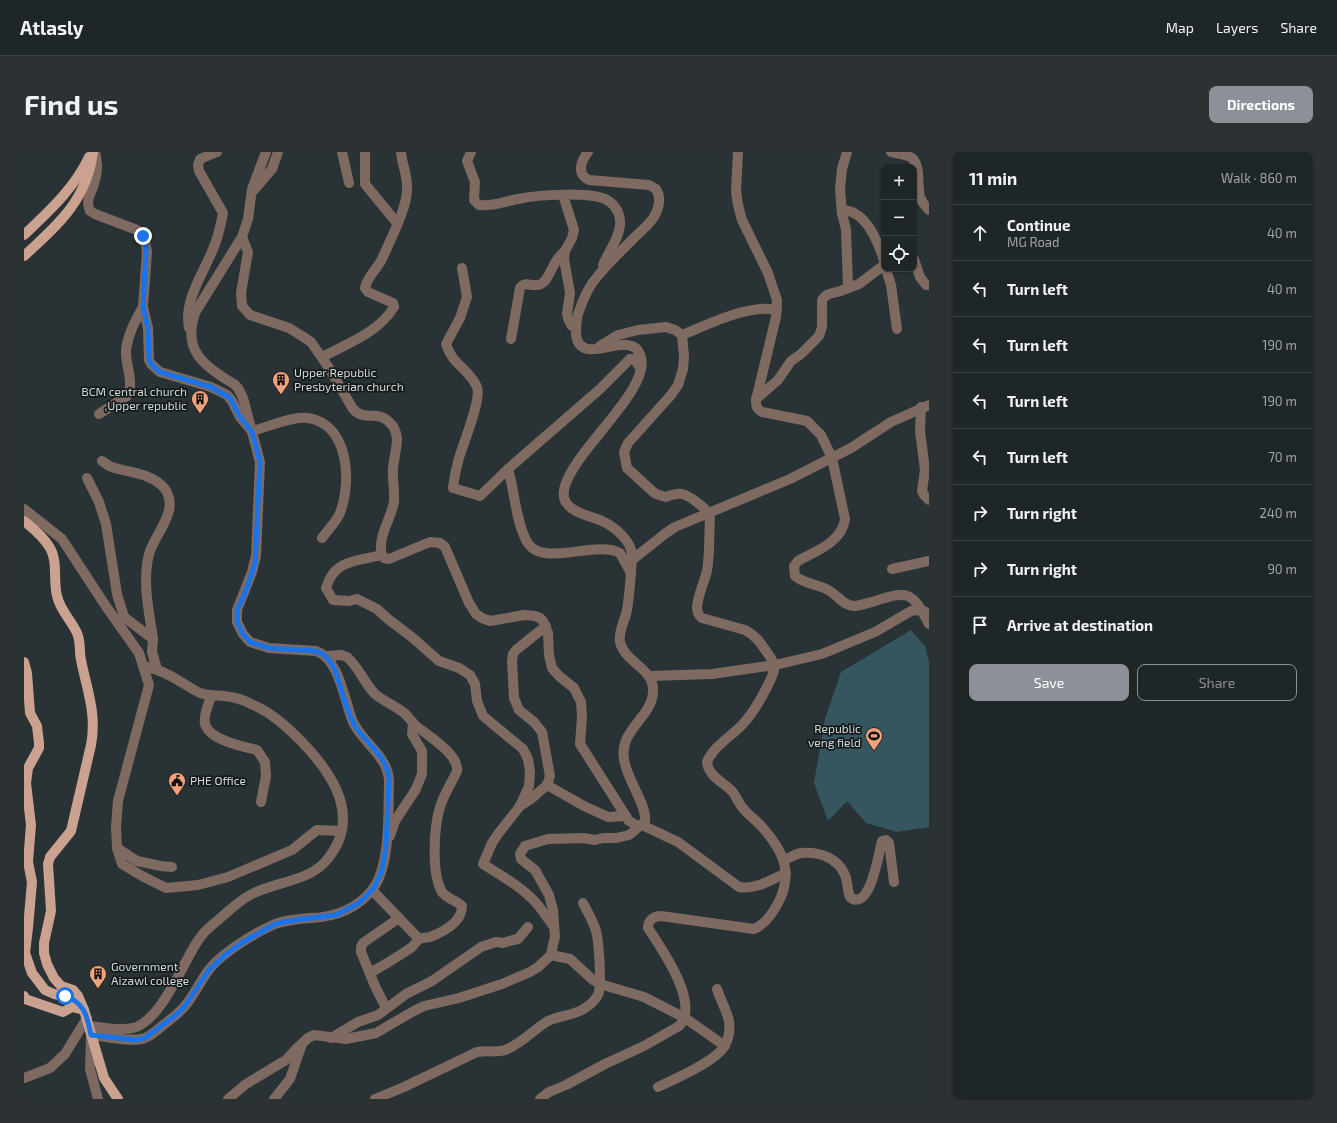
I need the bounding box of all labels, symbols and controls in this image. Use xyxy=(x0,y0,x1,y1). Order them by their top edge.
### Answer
text: Atlasly xyxy=(20,16,84,39)
text: Map xyxy=(1166,19,1194,36)
text: Layers xyxy=(1216,19,1258,36)
text: Share xyxy=(1280,19,1317,36)
button: Directions xyxy=(1209,86,1313,123)
text: Find us xyxy=(24,87,118,121)
map controls xyxy=(881,164,917,272)
button: + xyxy=(881,164,917,200)
text: 11 min xyxy=(969,168,1017,188)
text: Walk · 860 m xyxy=(1221,170,1297,186)
button: − xyxy=(881,200,917,236)
text: Continue xyxy=(1007,216,1070,234)
icon: ahead xyxy=(969,222,991,244)
text: 40 m xyxy=(1267,225,1297,241)
route end xyxy=(134,227,152,245)
text: MG Road xyxy=(1007,234,1059,250)
button: locate xyxy=(881,236,917,272)
icon: left xyxy=(969,278,991,300)
text: Turn left xyxy=(1007,280,1068,298)
text: 40 m xyxy=(1267,281,1297,297)
icon: left xyxy=(969,334,991,356)
text: Turn left xyxy=(1007,336,1068,354)
text: 190 m xyxy=(1262,337,1297,353)
place label: Upper Republic Presbyterian church xyxy=(294,365,404,393)
building icon: Upper Republic Presbyterian church xyxy=(271,370,291,395)
place label: BCM central church ,Upper republic xyxy=(81,384,187,412)
building icon: BCM central church ,Upper republic xyxy=(190,389,210,414)
icon: left xyxy=(969,390,991,412)
text: Turn left xyxy=(1007,392,1068,410)
text: 190 m xyxy=(1262,393,1297,409)
icon: left xyxy=(969,446,991,468)
text: Turn left xyxy=(1007,448,1068,466)
text: 70 m xyxy=(1268,449,1297,465)
icon: right xyxy=(969,502,991,524)
text: Turn right xyxy=(1007,504,1077,522)
text: 240 m xyxy=(1260,505,1297,521)
icon: right xyxy=(969,558,991,580)
text: Turn right xyxy=(1007,560,1077,578)
text: 90 m xyxy=(1267,561,1297,577)
icon: arrive xyxy=(969,614,991,636)
text: Arrive at destination xyxy=(1007,616,1153,634)
button: Save xyxy=(969,664,1129,701)
button: Share xyxy=(1137,664,1297,701)
place label: Republic veng field xyxy=(808,721,861,749)
sports icon: Republic veng field xyxy=(864,726,884,751)
public building icon: PHE Office xyxy=(167,771,187,796)
place label: PHE Office xyxy=(190,773,246,787)
place label: Government Aizawl college xyxy=(111,959,189,987)
building icon: Government Aizawl college xyxy=(88,964,108,989)
route start xyxy=(56,987,74,1005)

